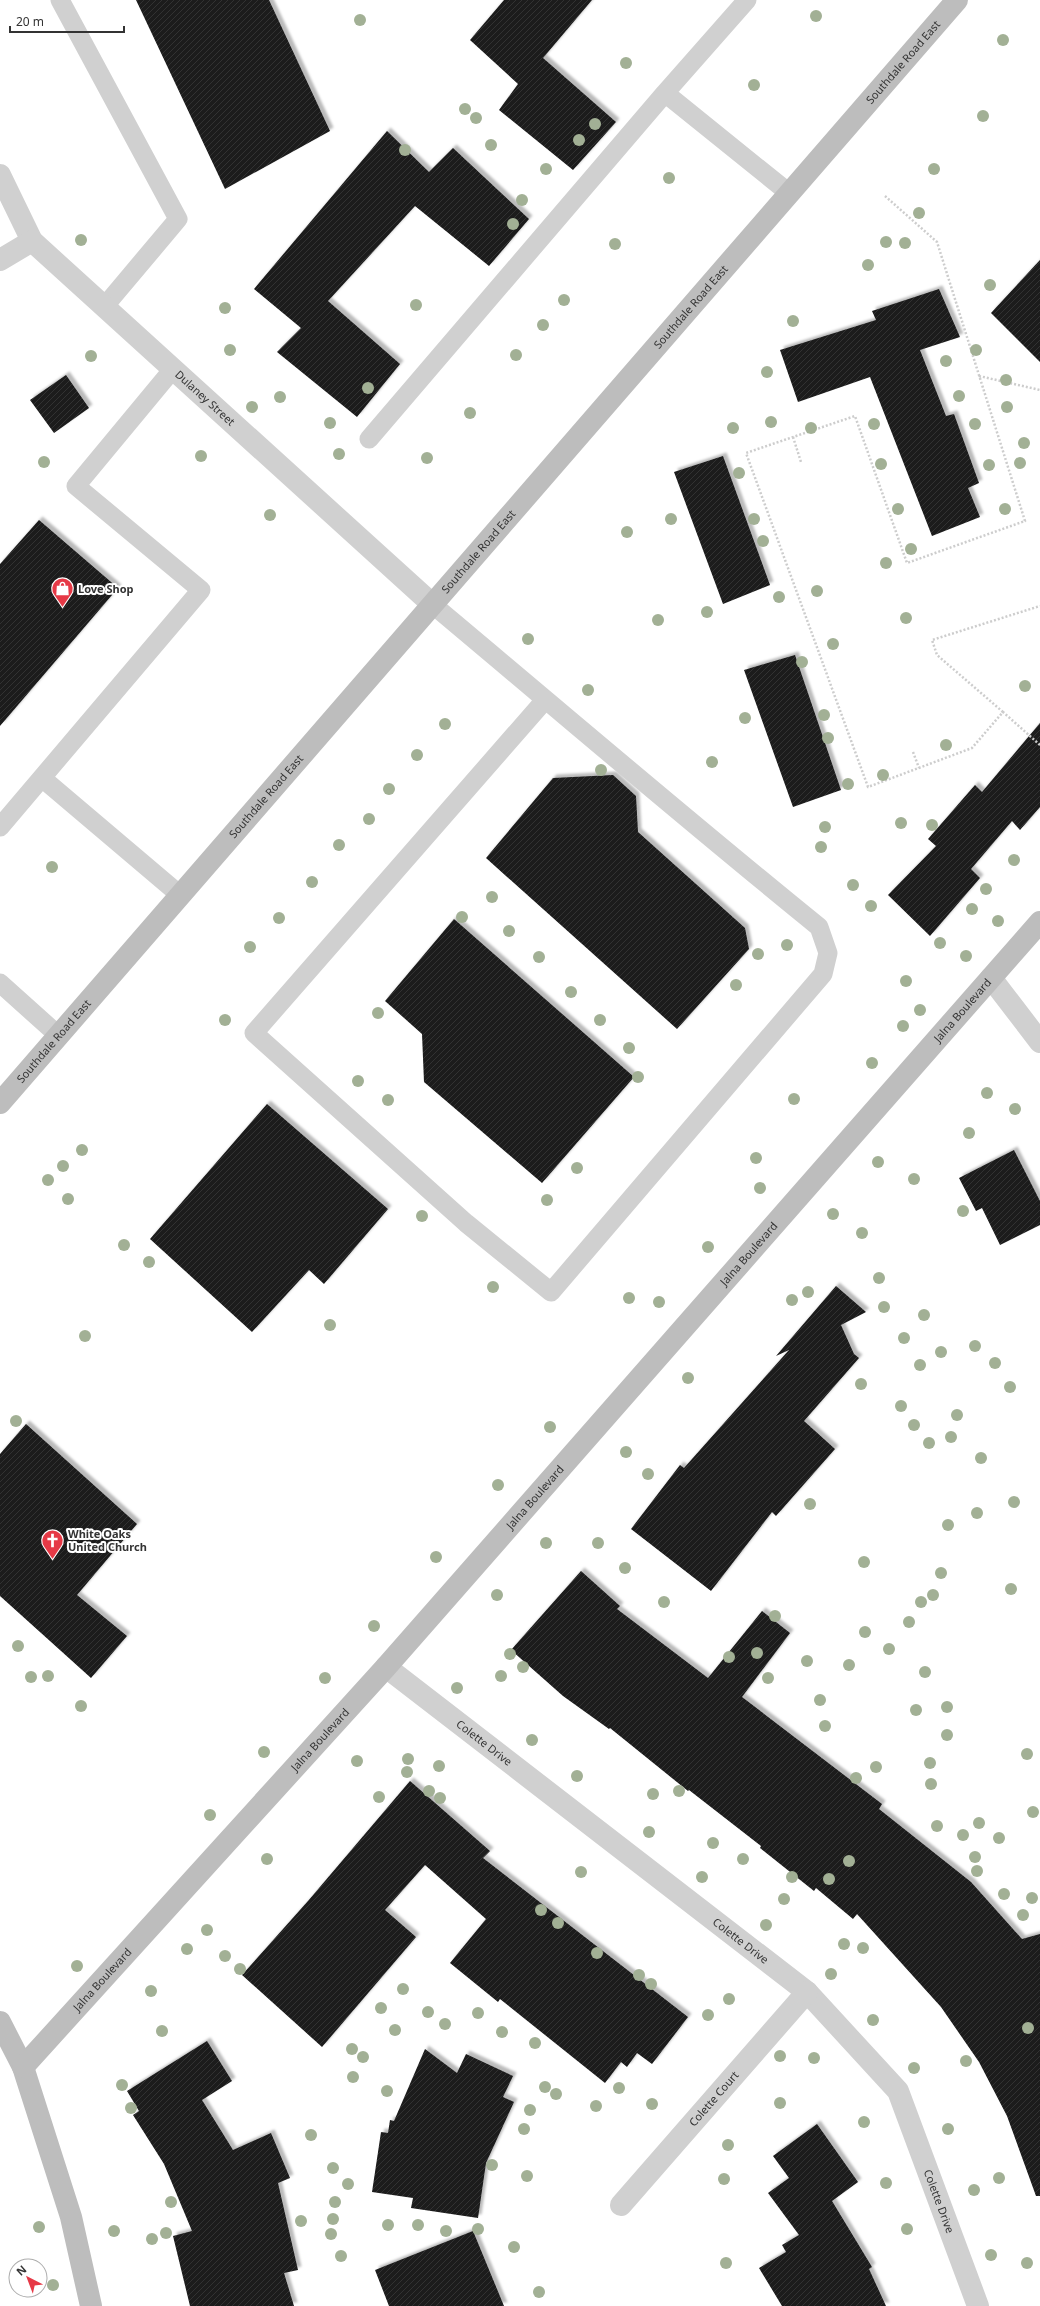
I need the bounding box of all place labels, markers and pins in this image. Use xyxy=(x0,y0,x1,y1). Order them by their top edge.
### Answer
shop icon: Love Shop xyxy=(50,576,76,609)
place label: Love Shop xyxy=(78,581,134,596)
place label: White Oaks United Church xyxy=(68,1526,147,1554)
church icon: White Oaks United Church xyxy=(40,1527,66,1560)

